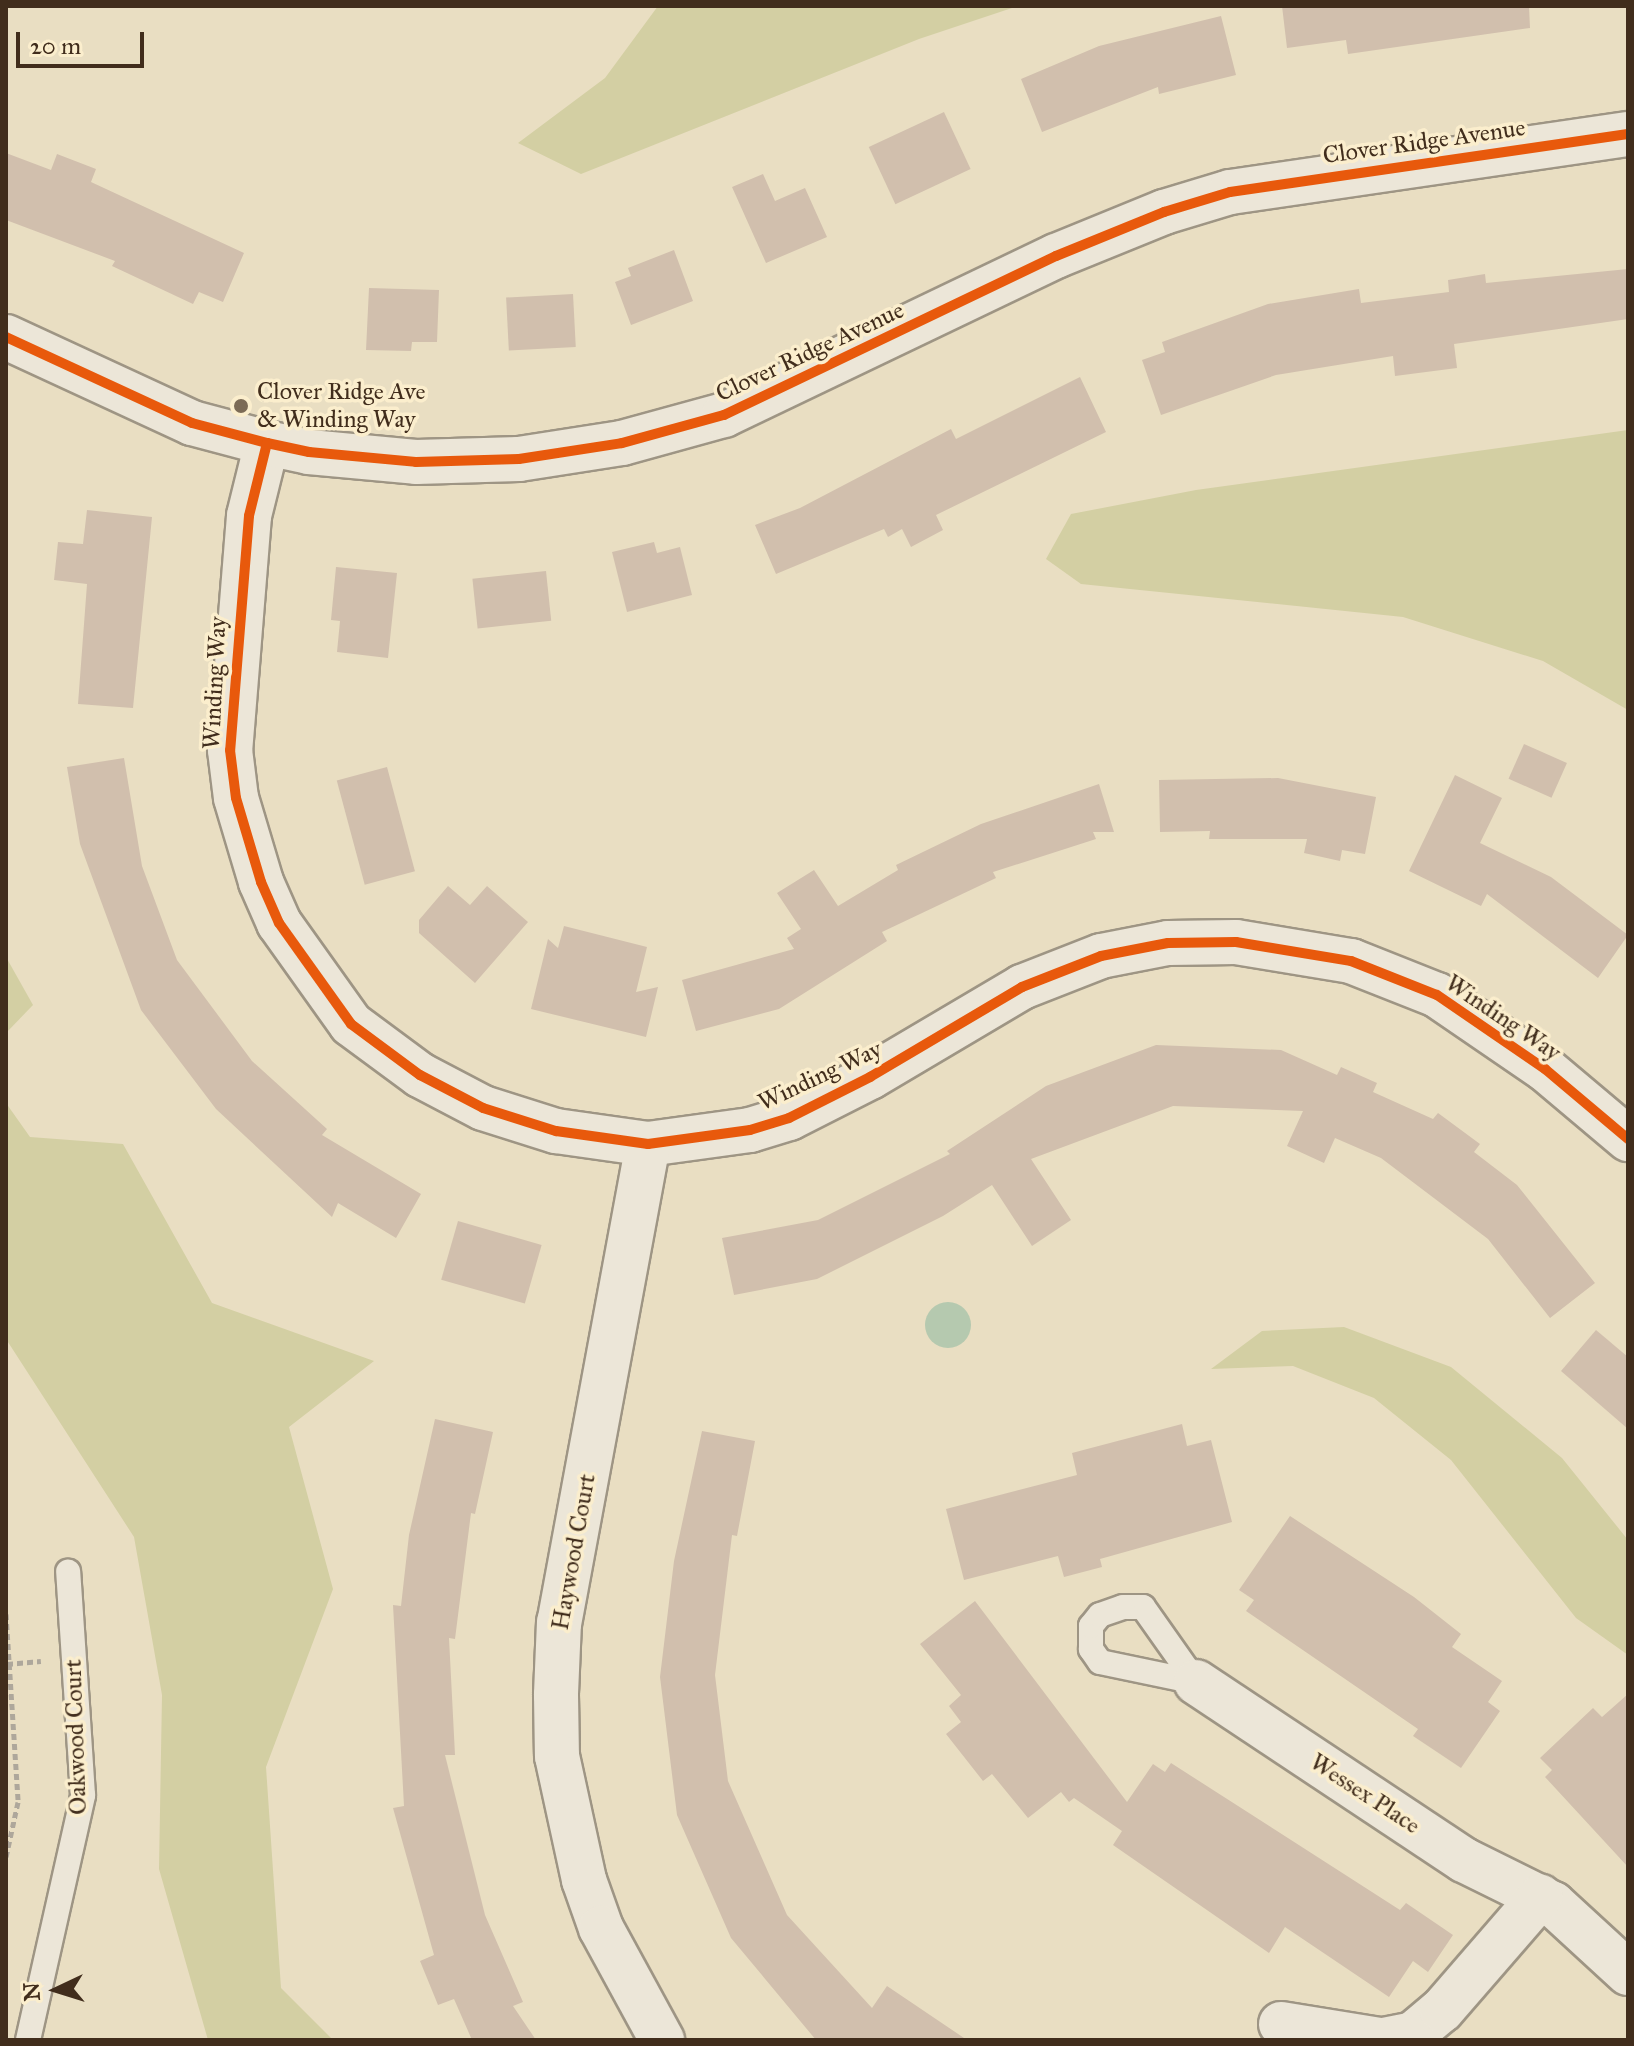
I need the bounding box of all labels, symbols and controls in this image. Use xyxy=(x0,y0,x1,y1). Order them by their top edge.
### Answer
scale bar xyxy=(20,16,148,66)
text: 20 m xyxy=(30,31,81,61)
street label: Clover Ridge Avenue xyxy=(1321,114,1527,170)
street label: Clover Ridge Avenue xyxy=(711,296,909,408)
place label: Clover Ridge Ave & Winding Way xyxy=(257,378,425,434)
marker: Clover Ridge Ave & Winding Way xyxy=(232,397,250,415)
street label: Winding Way xyxy=(197,616,233,750)
street label: Winding Way xyxy=(1440,969,1566,1067)
street label: Winding Way xyxy=(754,1035,886,1117)
street label: Haywood Court xyxy=(546,1472,602,1632)
street label: Oakwood Court xyxy=(59,1659,93,1815)
street label: Wessex Place xyxy=(1305,1748,1425,1840)
north arrow xyxy=(16,1950,96,2030)
text: N xyxy=(17,1981,46,2002)

